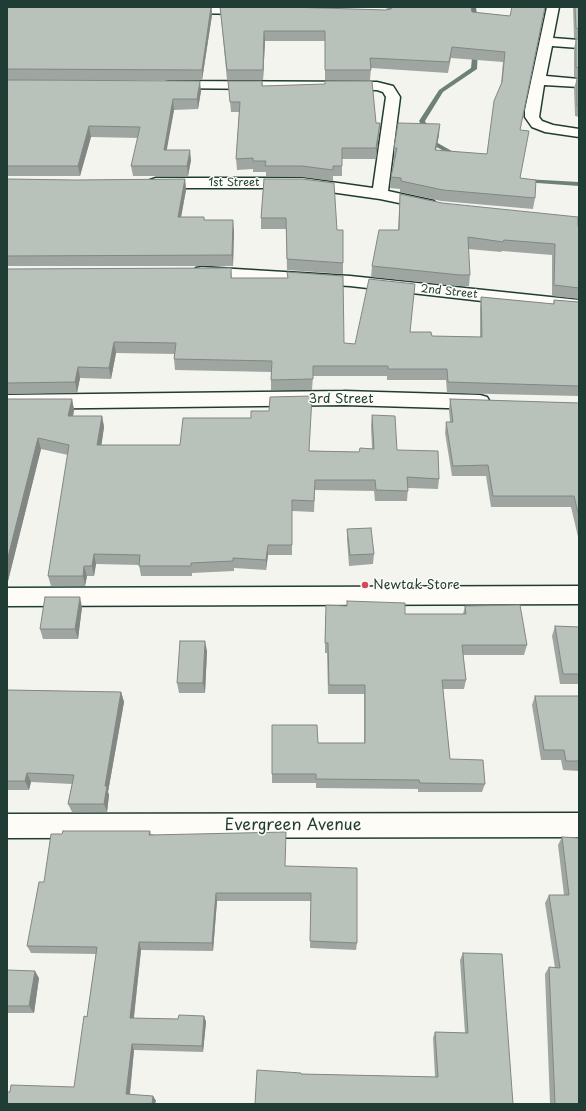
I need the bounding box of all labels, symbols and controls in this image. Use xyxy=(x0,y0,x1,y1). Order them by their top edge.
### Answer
street label: 1st Street xyxy=(208,176,260,190)
street label: 2nd Street xyxy=(420,282,478,302)
street label: 3rd Street xyxy=(308,391,374,407)
place label: Newtak Store xyxy=(373,577,460,593)
marker: Newtak Store xyxy=(360,580,370,590)
street label: Evergreen Avenue xyxy=(225,816,361,836)

